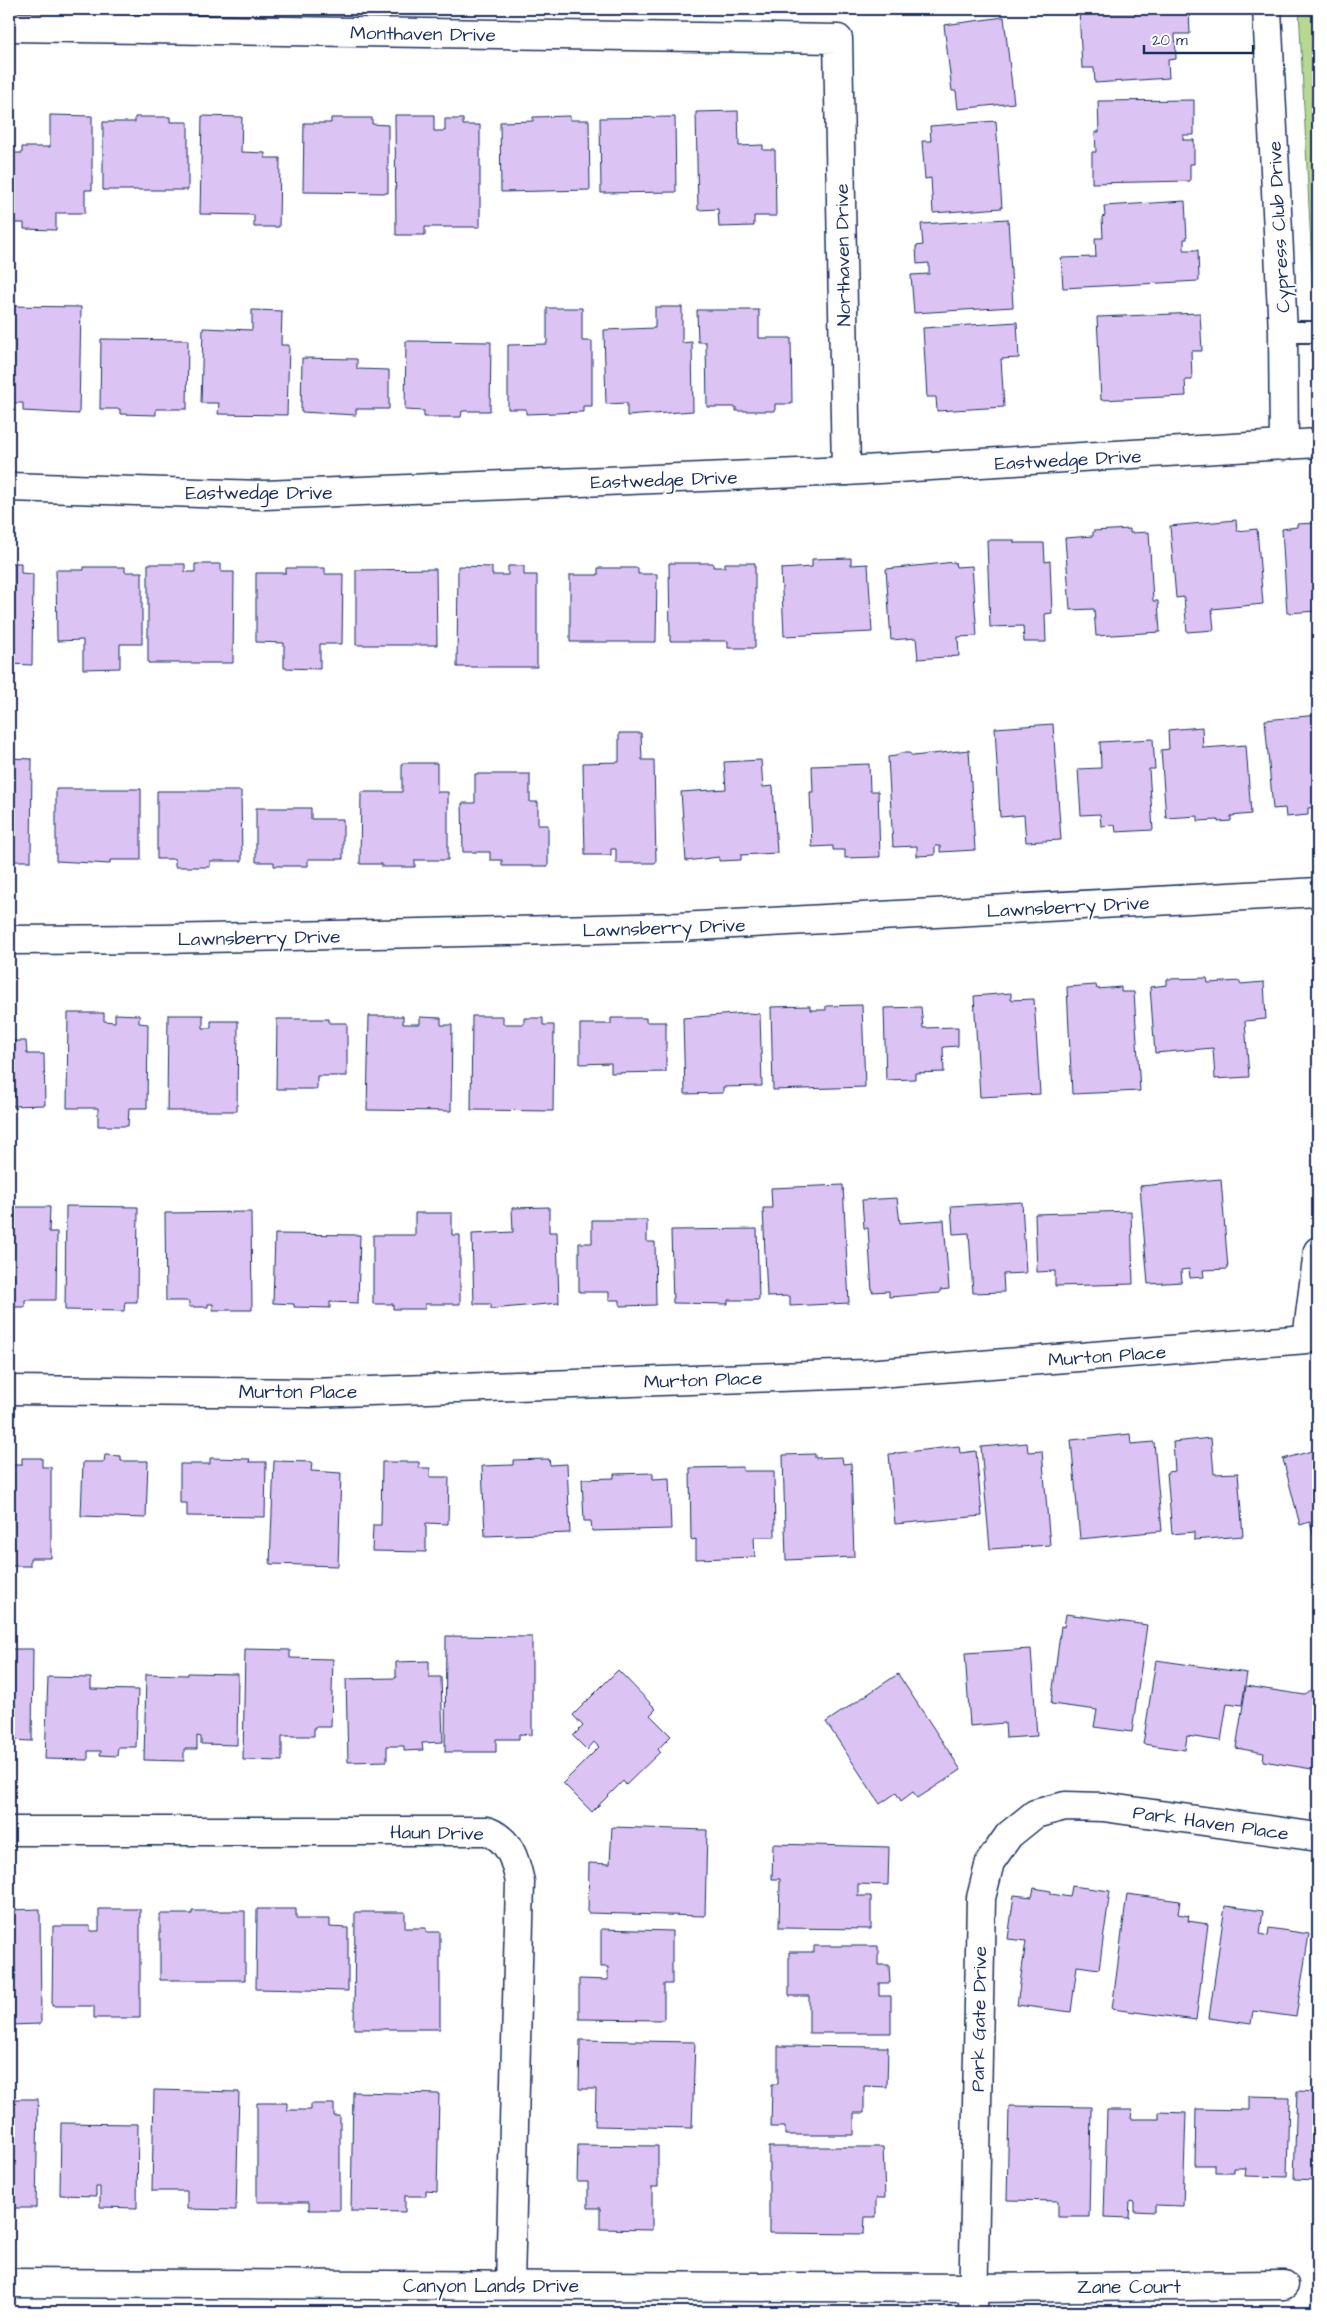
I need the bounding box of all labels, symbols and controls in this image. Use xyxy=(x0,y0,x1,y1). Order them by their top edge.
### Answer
street label: Monthaven Drive xyxy=(350,20,496,49)
scale bar xyxy=(1144,22,1253,54)
text: 20 m xyxy=(1152,30,1188,51)
street label: Cypress Club Drive xyxy=(1262,140,1298,314)
street label: Northaven Drive xyxy=(829,183,858,327)
street label: Eastwedge Drive xyxy=(994,443,1142,479)
street label: Eastwedge Drive xyxy=(590,464,738,498)
street label: Eastwedge Drive xyxy=(185,480,333,508)
street label: Lawnsberry Drive xyxy=(986,890,1150,926)
street label: Lawnsberry Drive xyxy=(582,912,746,946)
street label: Lawnsberry Drive xyxy=(177,924,341,954)
street label: Murton Place xyxy=(1047,1339,1167,1374)
street label: Murton Place xyxy=(643,1365,763,1396)
street label: Murton Place xyxy=(239,1379,357,1406)
street label: Park Haven Place xyxy=(1131,1799,1290,1848)
street label: Haun Drive xyxy=(390,1819,484,1848)
street label: Park Gate Drive xyxy=(965,1946,994,2092)
street label: Canyon Lands Drive xyxy=(403,2273,579,2301)
street label: Zane Court xyxy=(1077,2274,1181,2301)

